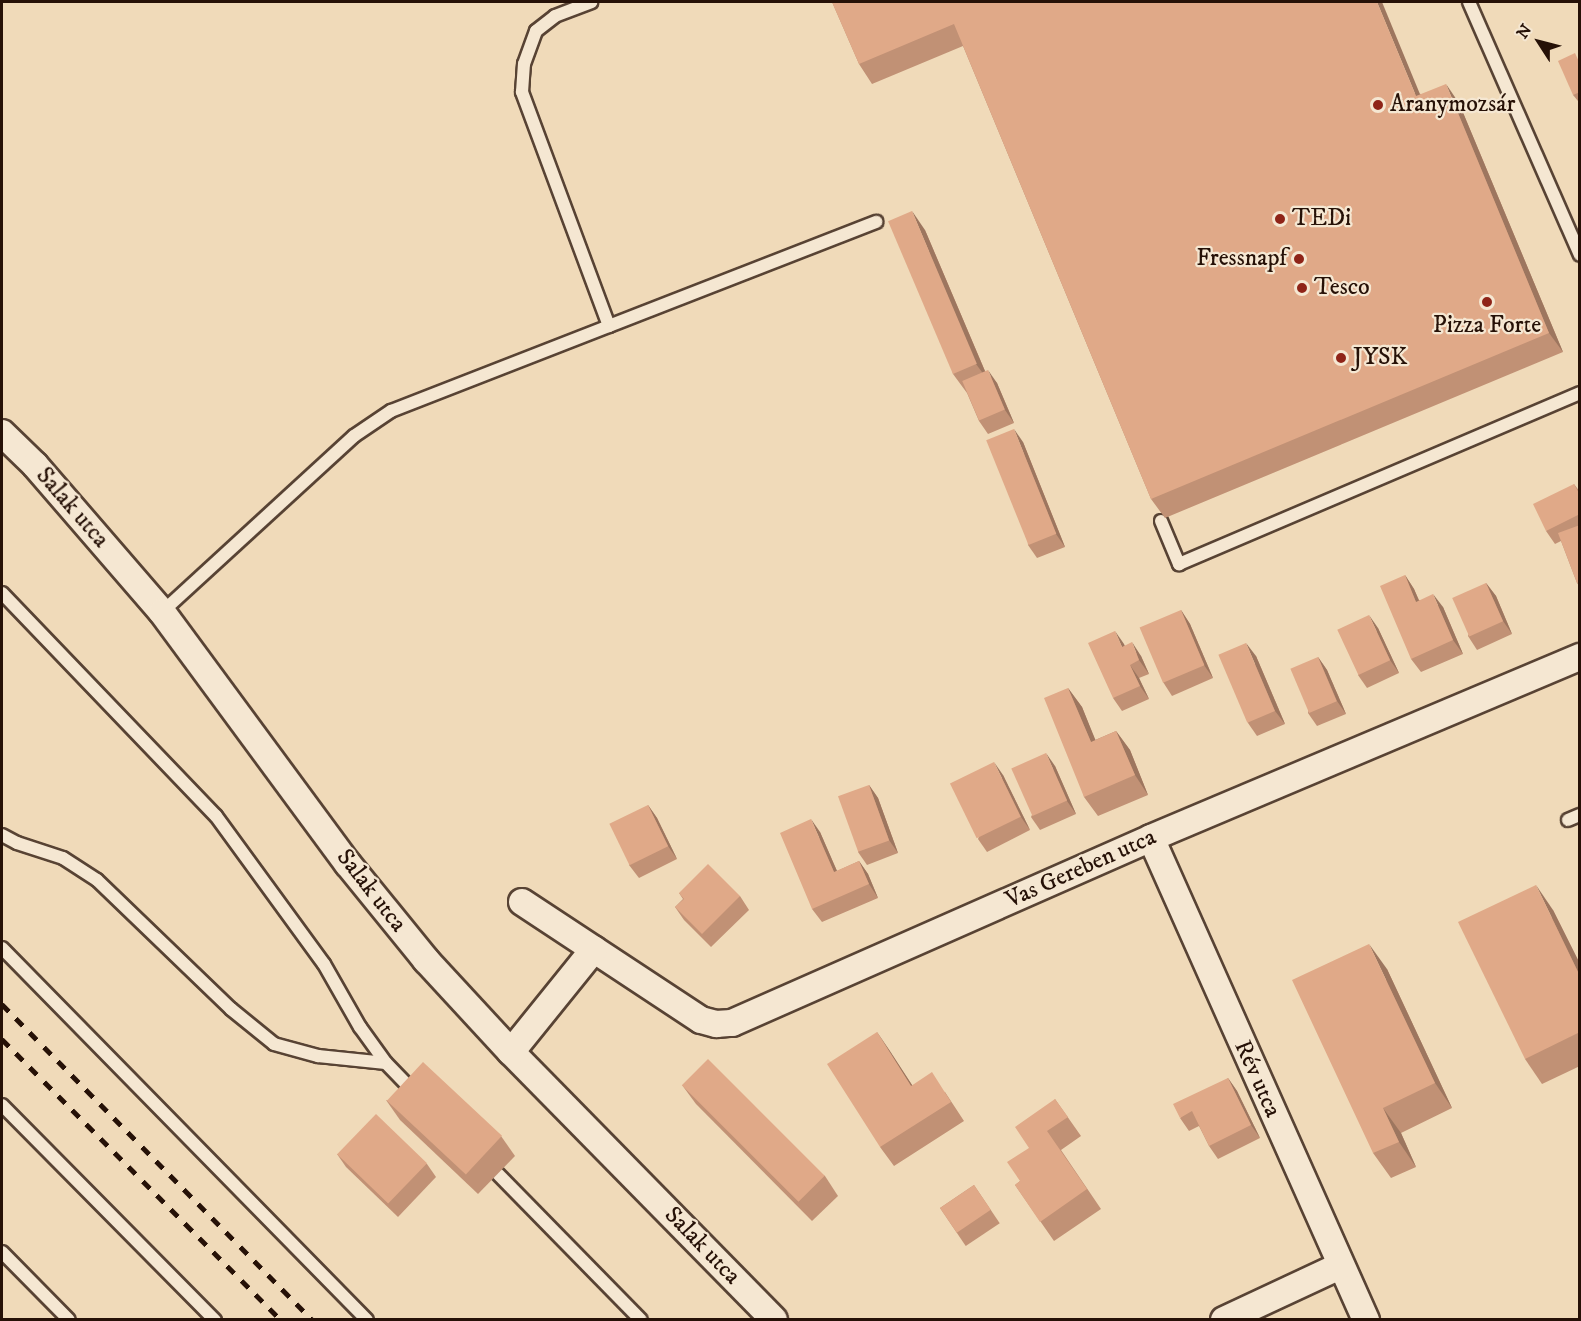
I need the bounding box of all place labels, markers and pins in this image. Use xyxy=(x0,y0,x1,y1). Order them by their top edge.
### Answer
place label: Aranymozsár xyxy=(1390,91,1515,119)
marker: Aranymozsár xyxy=(1371,98,1385,112)
place label: TEDi xyxy=(1292,205,1351,233)
marker: TEDi xyxy=(1273,212,1287,226)
place label: Fressnapf xyxy=(1196,245,1287,273)
marker: Fressnapf xyxy=(1292,252,1306,266)
place label: Tesco xyxy=(1314,274,1370,302)
marker: Tesco xyxy=(1295,281,1309,295)
marker: Pizza Forte xyxy=(1480,295,1494,309)
place label: Pizza Forte xyxy=(1433,312,1541,340)
place label: JYSK xyxy=(1353,344,1407,372)
marker: JYSK xyxy=(1334,351,1348,365)

